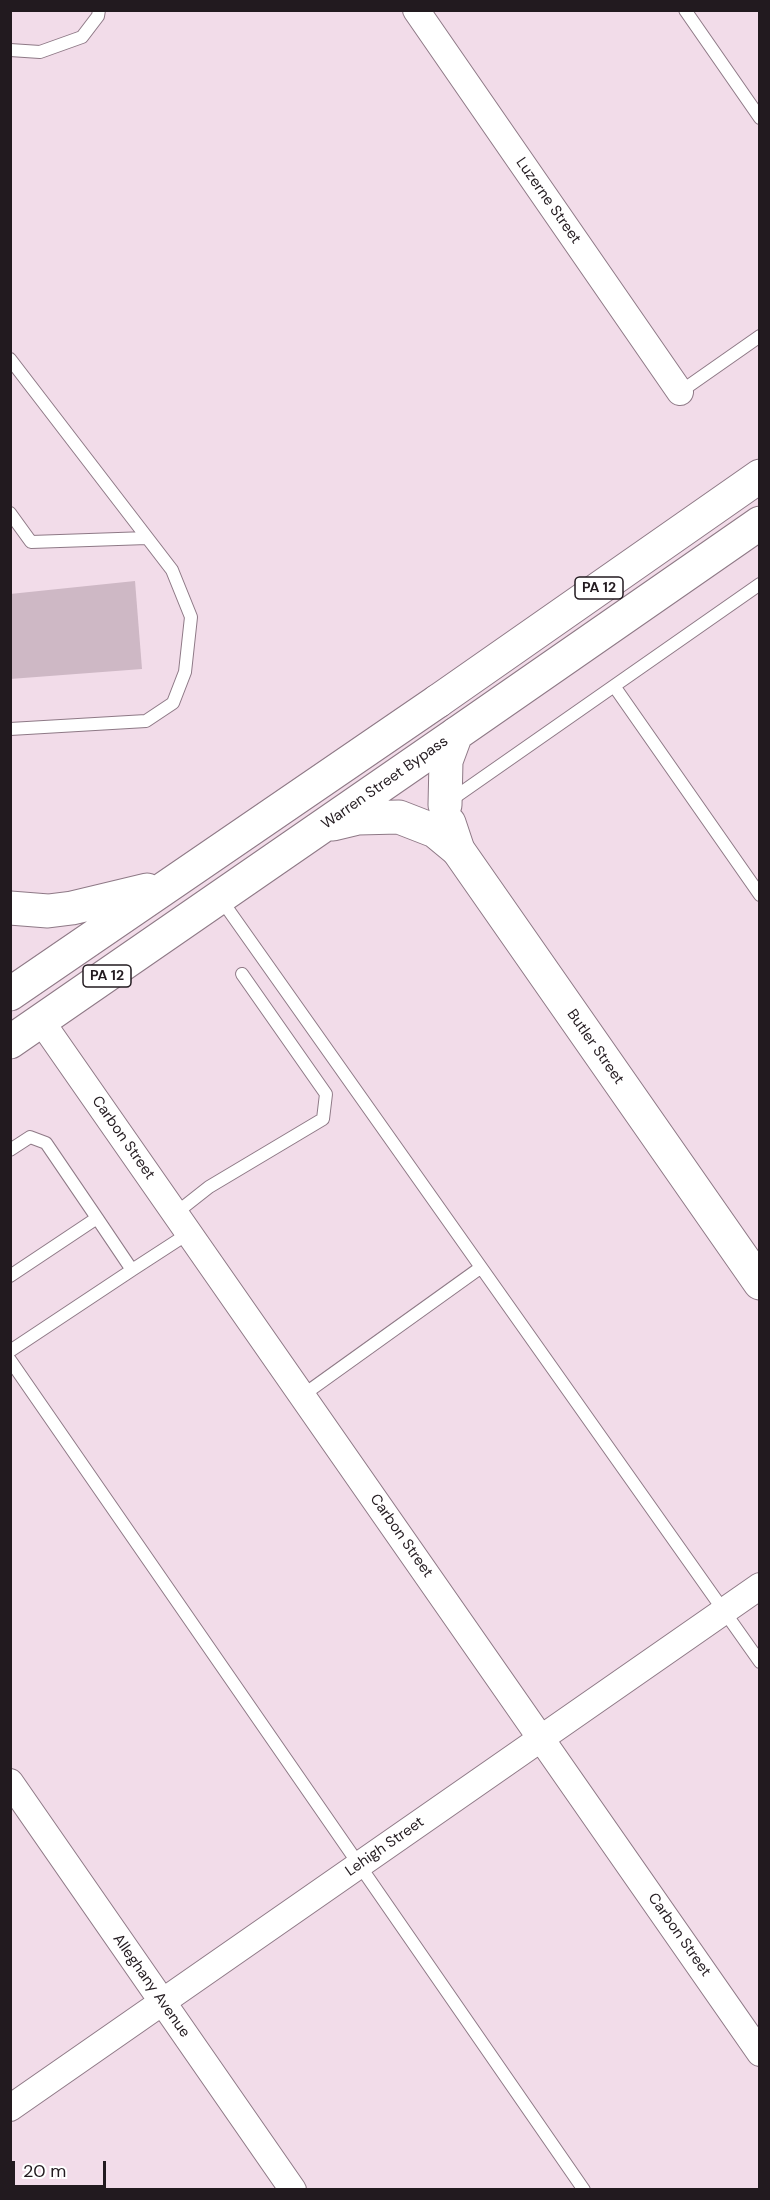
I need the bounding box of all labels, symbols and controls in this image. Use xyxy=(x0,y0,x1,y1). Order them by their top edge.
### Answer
street label: Luzerne Street xyxy=(512,154,584,248)
road number: PA 12 xyxy=(575,577,623,599)
street label: Warren Street Bypass xyxy=(318,733,452,833)
road number: PA 12 xyxy=(83,965,131,987)
street label: Butler Street xyxy=(563,1006,627,1088)
street label: Carbon Street xyxy=(88,1093,158,1183)
street label: Carbon Street xyxy=(366,1491,436,1581)
street label: Lehigh Street xyxy=(342,1813,428,1881)
street label: Carbon Street xyxy=(644,1890,714,1980)
street label: Alleghany Avenue xyxy=(109,1931,193,2041)
scale bar xyxy=(15,2149,110,2187)
text: 20 m xyxy=(23,2159,66,2183)

